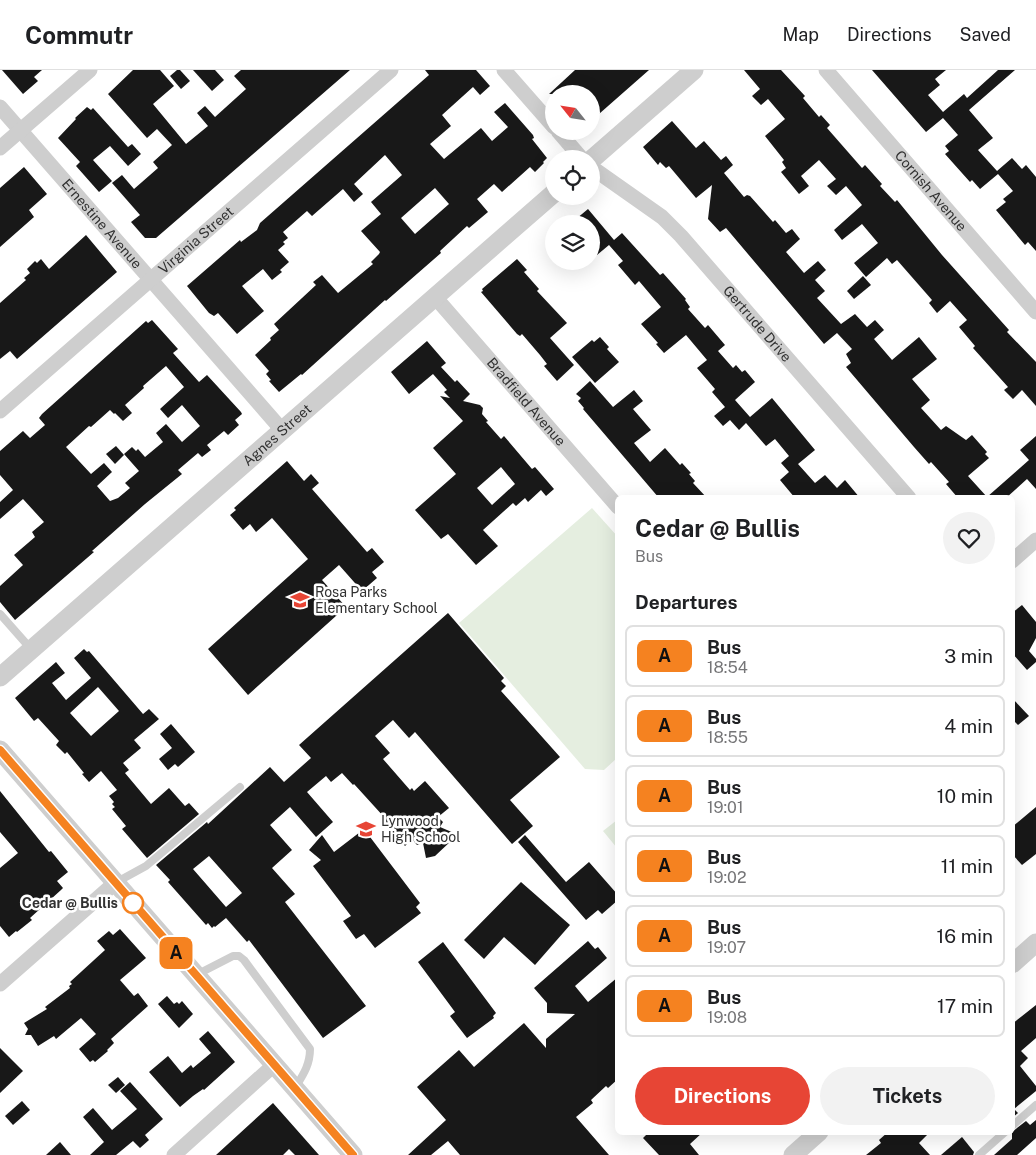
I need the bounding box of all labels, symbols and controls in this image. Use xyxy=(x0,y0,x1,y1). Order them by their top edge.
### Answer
text: Commutr xyxy=(25,21,133,49)
text: Map xyxy=(782,24,819,45)
text: Directions xyxy=(847,24,932,45)
text: Saved xyxy=(960,24,1011,45)
north arrow xyxy=(545,85,600,140)
map controls xyxy=(545,85,600,270)
street label: Cornish Avenue xyxy=(892,147,970,234)
button: locate xyxy=(545,150,600,205)
street label: Ernestine Avenue xyxy=(59,176,145,272)
street label: Virginia Street xyxy=(155,203,237,277)
button: layers xyxy=(545,215,600,270)
street label: Gertrude Drive xyxy=(720,282,795,365)
street label: Bradfield Avenue xyxy=(484,355,569,449)
street label: Agnes Street xyxy=(240,401,315,469)
button: heart xyxy=(943,512,995,564)
text: Cedar @ Bullis xyxy=(635,514,800,542)
text: Bus xyxy=(635,547,663,566)
place label: Rosa Parks Elementary School xyxy=(315,584,438,616)
school or university icon: Rosa Parks Elementary School xyxy=(289,589,311,611)
text: Departures xyxy=(635,591,738,613)
text: Bus xyxy=(707,636,741,658)
text: A xyxy=(658,645,671,666)
text: 3 min xyxy=(944,645,993,667)
text: 18:54 xyxy=(707,658,748,677)
text: Bus xyxy=(707,706,741,728)
text: A xyxy=(658,715,671,736)
text: 4 min xyxy=(944,715,993,737)
text: 18:55 xyxy=(707,728,748,747)
text: Bus xyxy=(707,776,741,798)
text: A xyxy=(658,785,671,806)
text: 10 min xyxy=(937,785,993,807)
text: 19:01 xyxy=(707,798,743,817)
place label: Lynwood High School xyxy=(381,813,460,845)
school or university icon: Lynwood High School xyxy=(355,818,377,840)
text: Bus xyxy=(707,846,741,868)
text: A xyxy=(658,855,671,876)
text: 11 min xyxy=(941,855,993,877)
text: 19:02 xyxy=(707,868,746,887)
marker: Cedar @ Bullis xyxy=(122,892,144,914)
place label: Cedar @ Bullis xyxy=(22,895,118,911)
text: Bus xyxy=(707,916,741,938)
text: A xyxy=(658,925,671,946)
text: 16 min xyxy=(937,925,993,947)
line badge: A xyxy=(160,937,192,969)
text: 19:07 xyxy=(707,938,746,957)
text: A xyxy=(169,942,183,963)
text: Bus xyxy=(707,986,741,1008)
text: A xyxy=(658,995,671,1016)
text: 17 min xyxy=(937,995,993,1017)
text: 19:08 xyxy=(707,1008,747,1027)
button: Directions xyxy=(635,1067,810,1125)
button: Tickets xyxy=(820,1067,995,1125)

